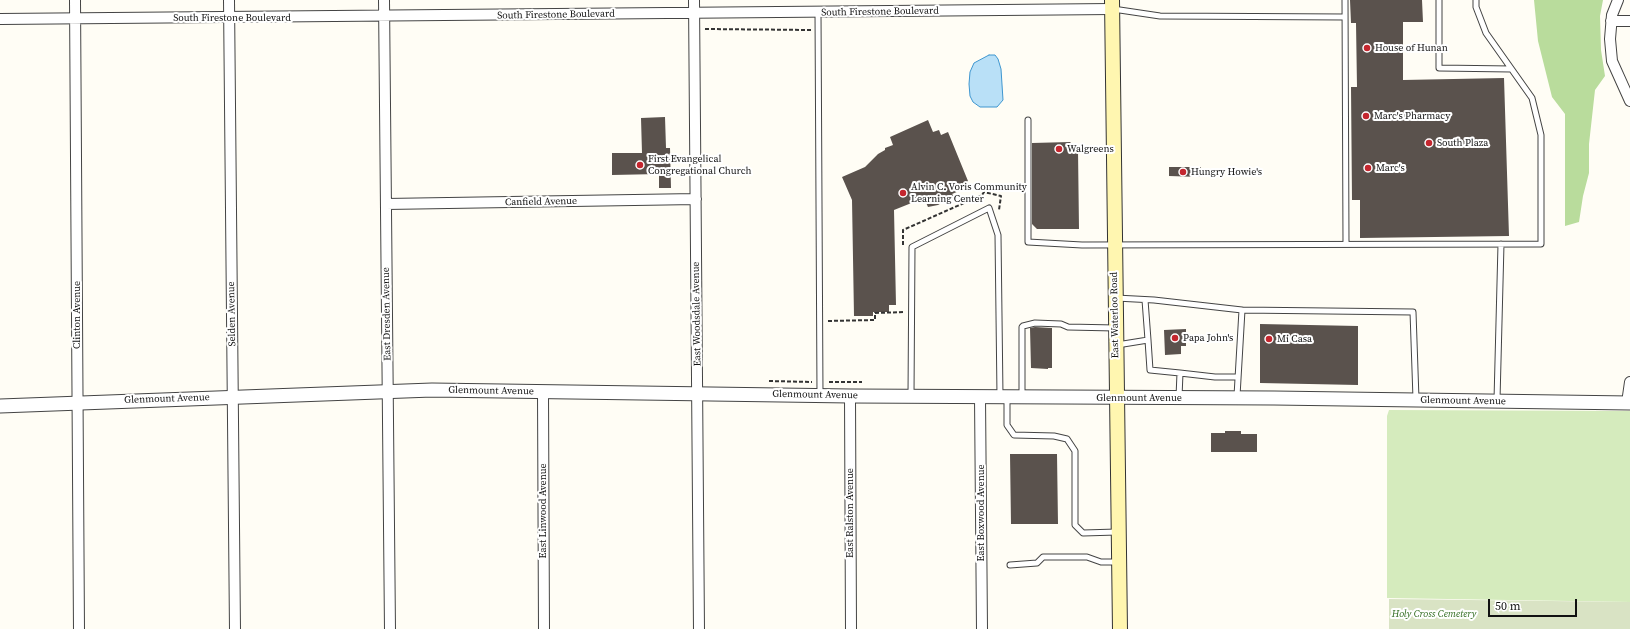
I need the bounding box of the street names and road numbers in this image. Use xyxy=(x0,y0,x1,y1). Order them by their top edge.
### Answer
street label: South Firestone Boulevard xyxy=(821,5,939,19)
street label: South Firestone Boulevard xyxy=(497,8,615,22)
street label: South Firestone Boulevard xyxy=(173,12,291,24)
street label: Canfield Avenue xyxy=(505,195,577,209)
street label: East Woodsdale Avenue xyxy=(690,261,704,367)
street label: East Dresden Avenue xyxy=(380,267,394,361)
street label: East Waterloo Road xyxy=(1108,272,1122,358)
street label: Clinton Avenue xyxy=(71,281,83,349)
street label: Selden Avenue xyxy=(225,281,239,347)
street label: Glenmount Avenue xyxy=(448,384,534,398)
street label: Glenmount Avenue xyxy=(772,388,858,402)
street label: Glenmount Avenue xyxy=(124,392,210,406)
street label: Glenmount Avenue xyxy=(1096,392,1182,404)
street label: Glenmount Avenue xyxy=(1420,394,1506,408)
street label: East Linwood Avenue xyxy=(537,464,549,558)
street label: East Boxwood Avenue xyxy=(975,464,987,562)
street label: East Ralston Avenue xyxy=(844,468,856,558)

